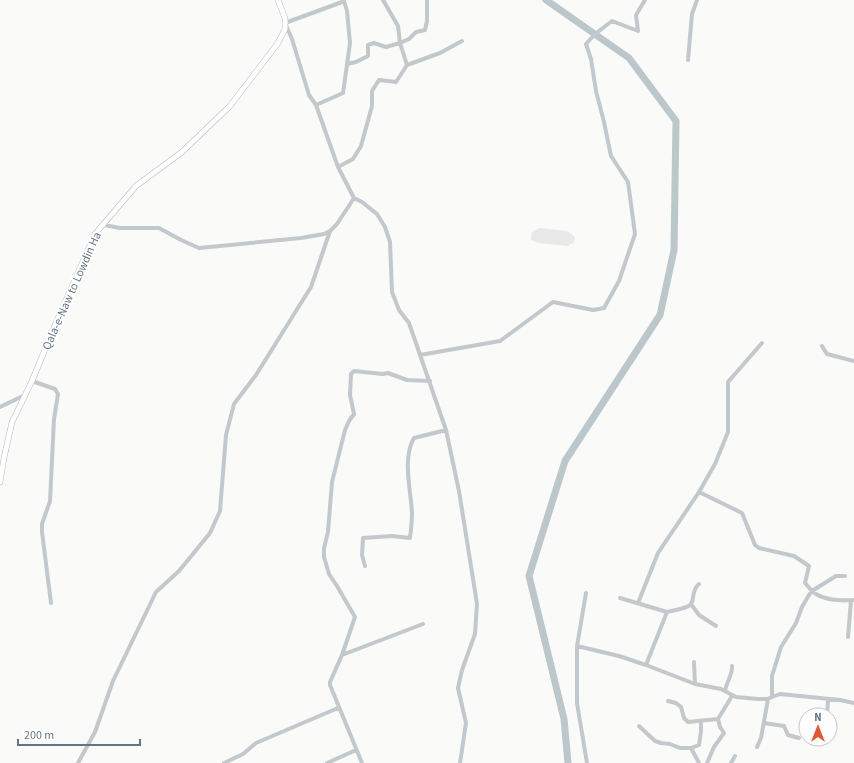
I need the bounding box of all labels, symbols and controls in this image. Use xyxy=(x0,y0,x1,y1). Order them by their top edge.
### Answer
street label: Qala-e-Naw to Lowdin Ha xyxy=(38,229,106,353)
north arrow xyxy=(798,707,838,747)
text: N xyxy=(814,710,822,725)
scale bar xyxy=(18,721,140,747)
text: 200 m xyxy=(24,727,54,744)

